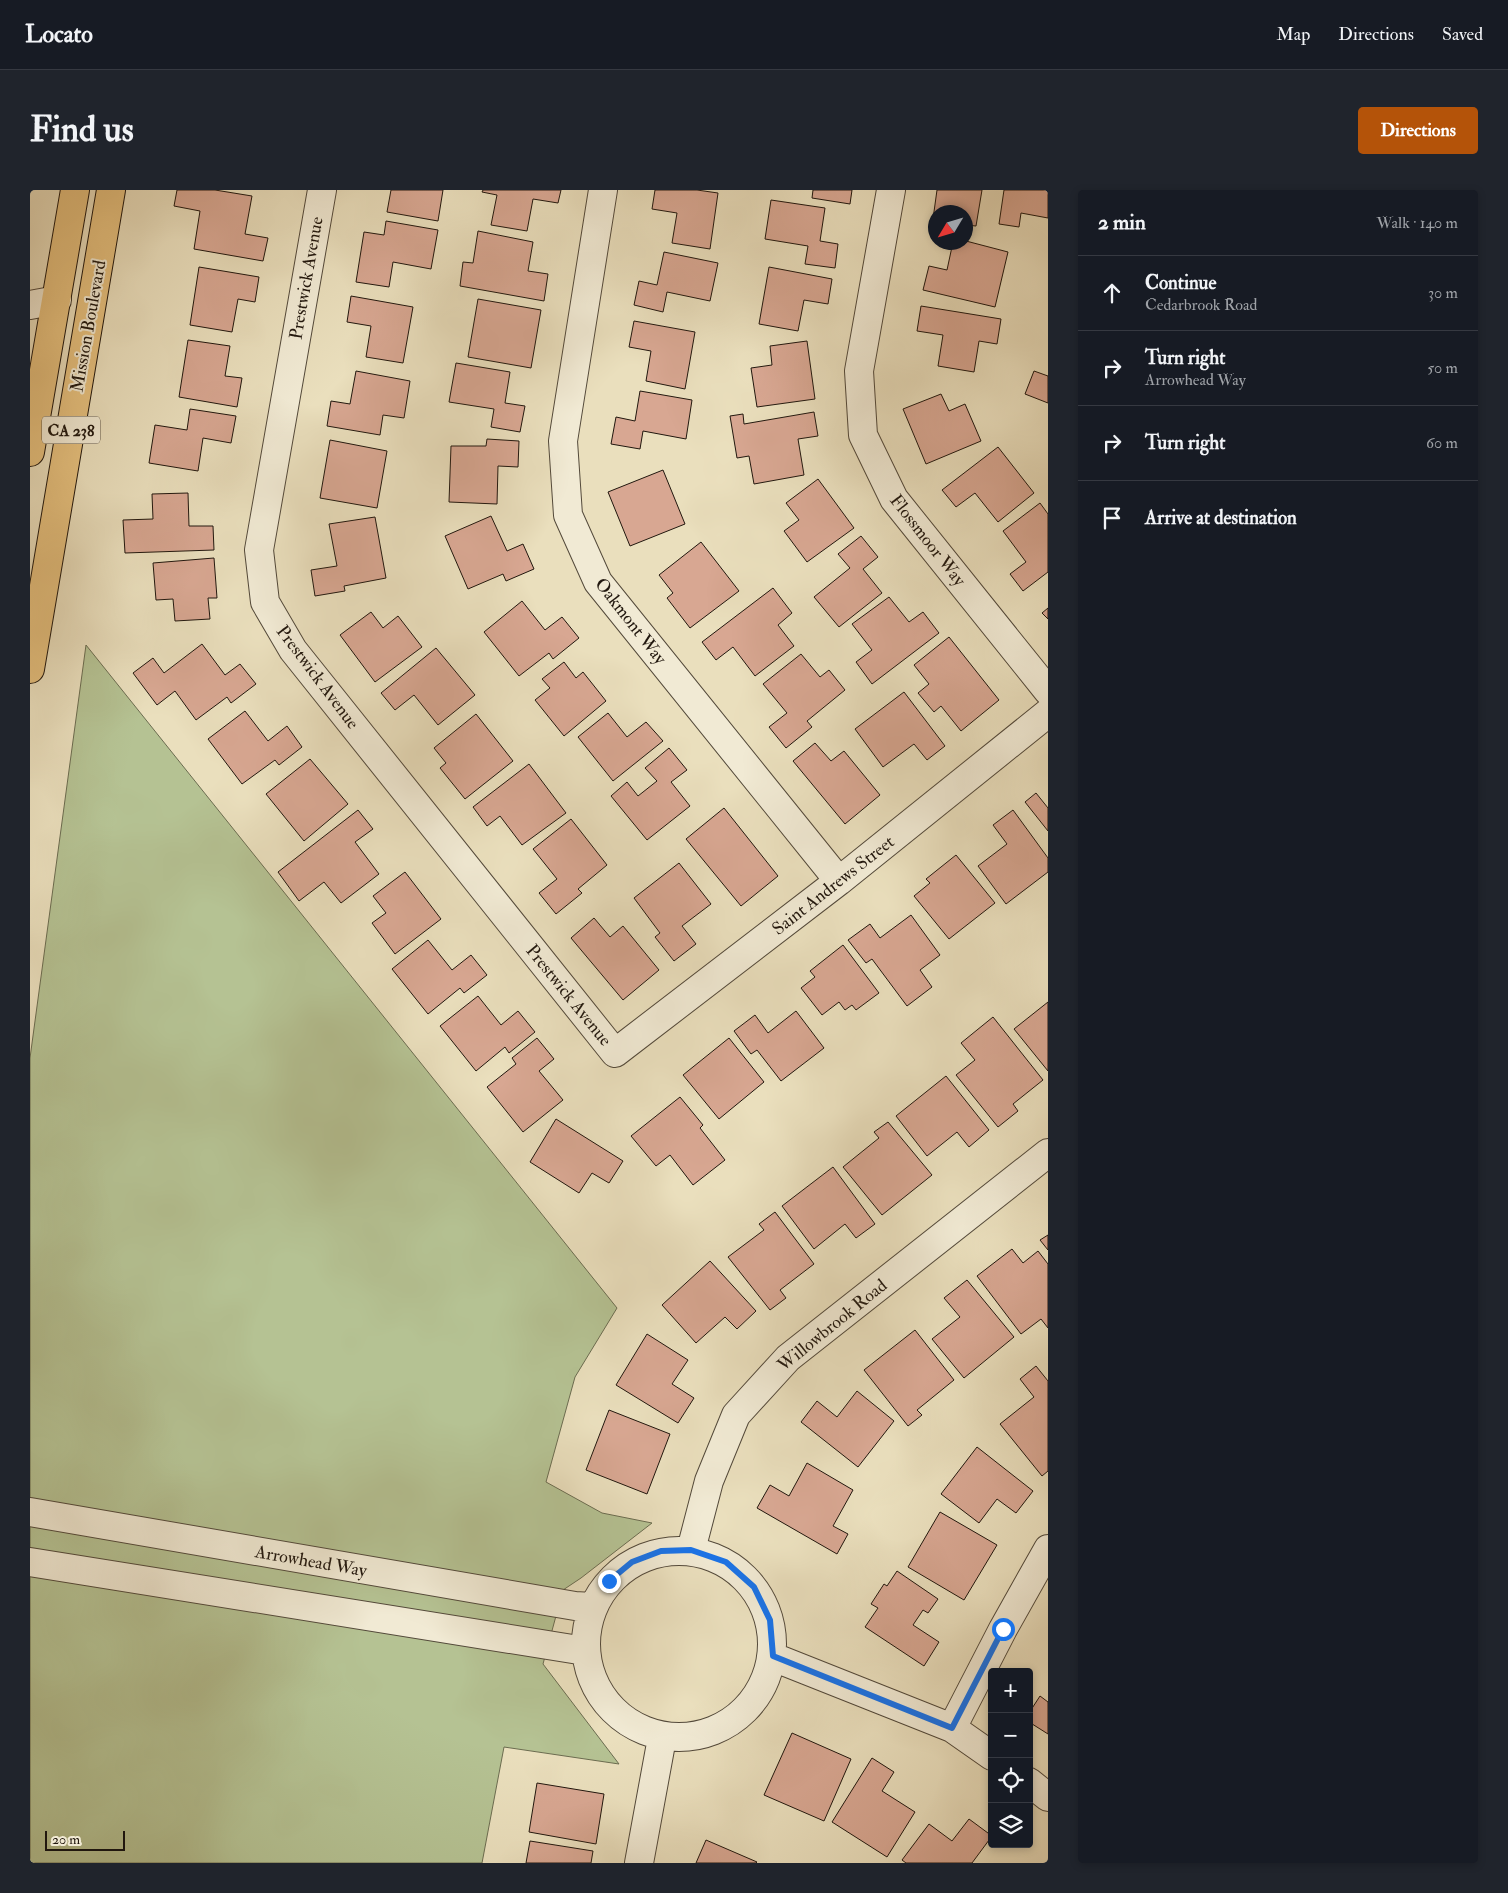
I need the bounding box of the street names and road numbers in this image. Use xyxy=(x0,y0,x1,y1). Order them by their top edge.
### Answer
street label: Prestwick Avenue xyxy=(284,215,329,341)
street label: Mission Boulevard xyxy=(66,258,111,394)
road number: CA 238 xyxy=(42,416,100,444)
street label: Flossmoor Way xyxy=(885,490,971,592)
street label: Oakmont Way xyxy=(590,573,672,670)
street label: Prestwick Avenue xyxy=(271,621,364,734)
street label: Saint Andrews Street xyxy=(767,830,899,940)
street label: Prestwick Avenue xyxy=(521,940,617,1051)
street label: Willowbrook Road xyxy=(772,1274,892,1377)
street label: Arrowhead Way xyxy=(252,1540,370,1583)

